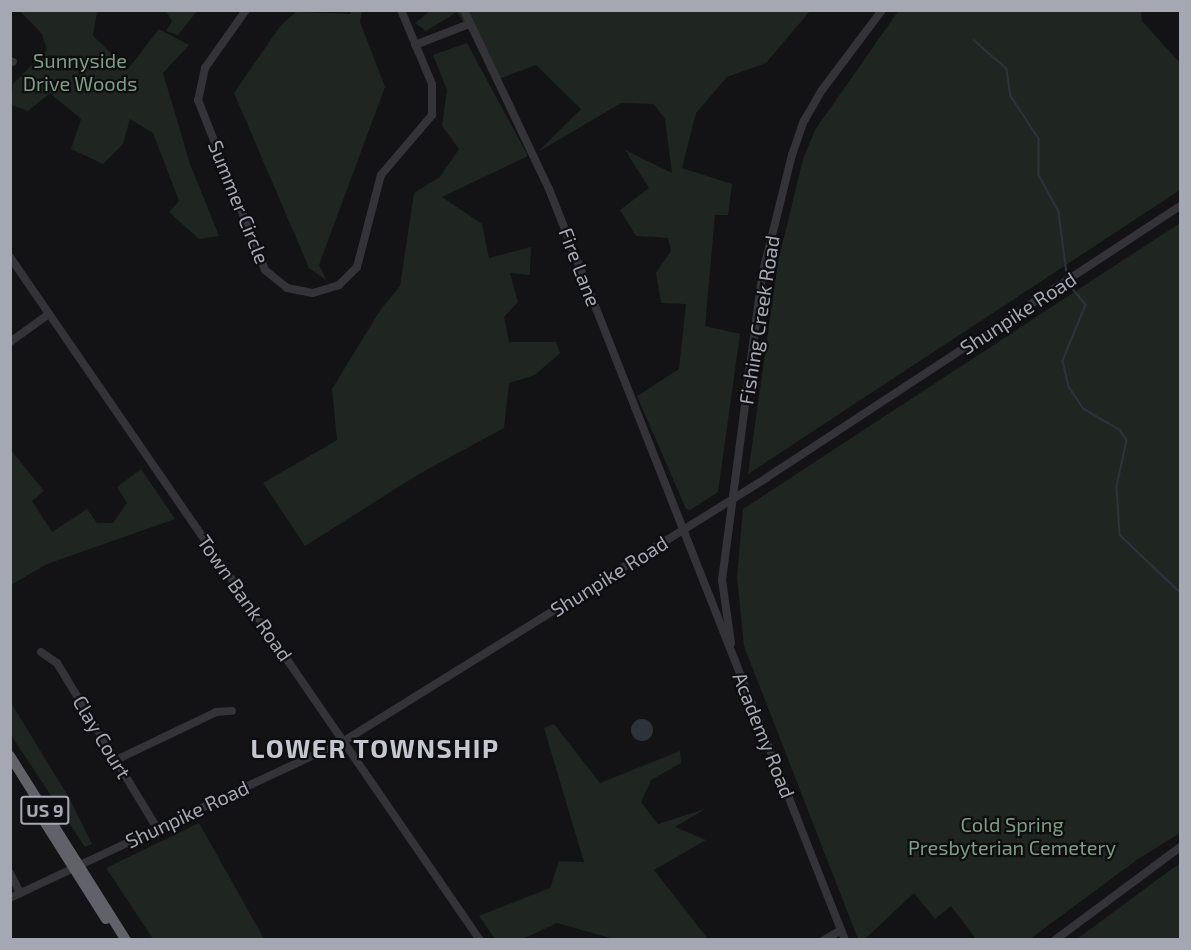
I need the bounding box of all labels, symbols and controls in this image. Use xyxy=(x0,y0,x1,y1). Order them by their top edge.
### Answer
park label: Sunnyside Drive Woods xyxy=(23,49,137,96)
street label: Summer Circle xyxy=(203,137,275,267)
street label: Fire Lane xyxy=(554,224,606,310)
street label: Fishing Creek Road xyxy=(734,234,784,406)
street label: Shunpike Road xyxy=(955,267,1081,359)
street label: Town Bank Road xyxy=(192,530,298,666)
street label: Shunpike Road xyxy=(546,530,672,622)
street label: Academy Road xyxy=(728,668,800,802)
street label: Clay Court xyxy=(68,691,136,783)
district label: LOWER TOWNSHIP xyxy=(250,732,500,764)
street label: Shunpike Road xyxy=(121,775,253,853)
road number: US 9 xyxy=(20,795,70,825)
park label: Cold Spring Presbyterian Cemetery xyxy=(908,813,1116,860)

